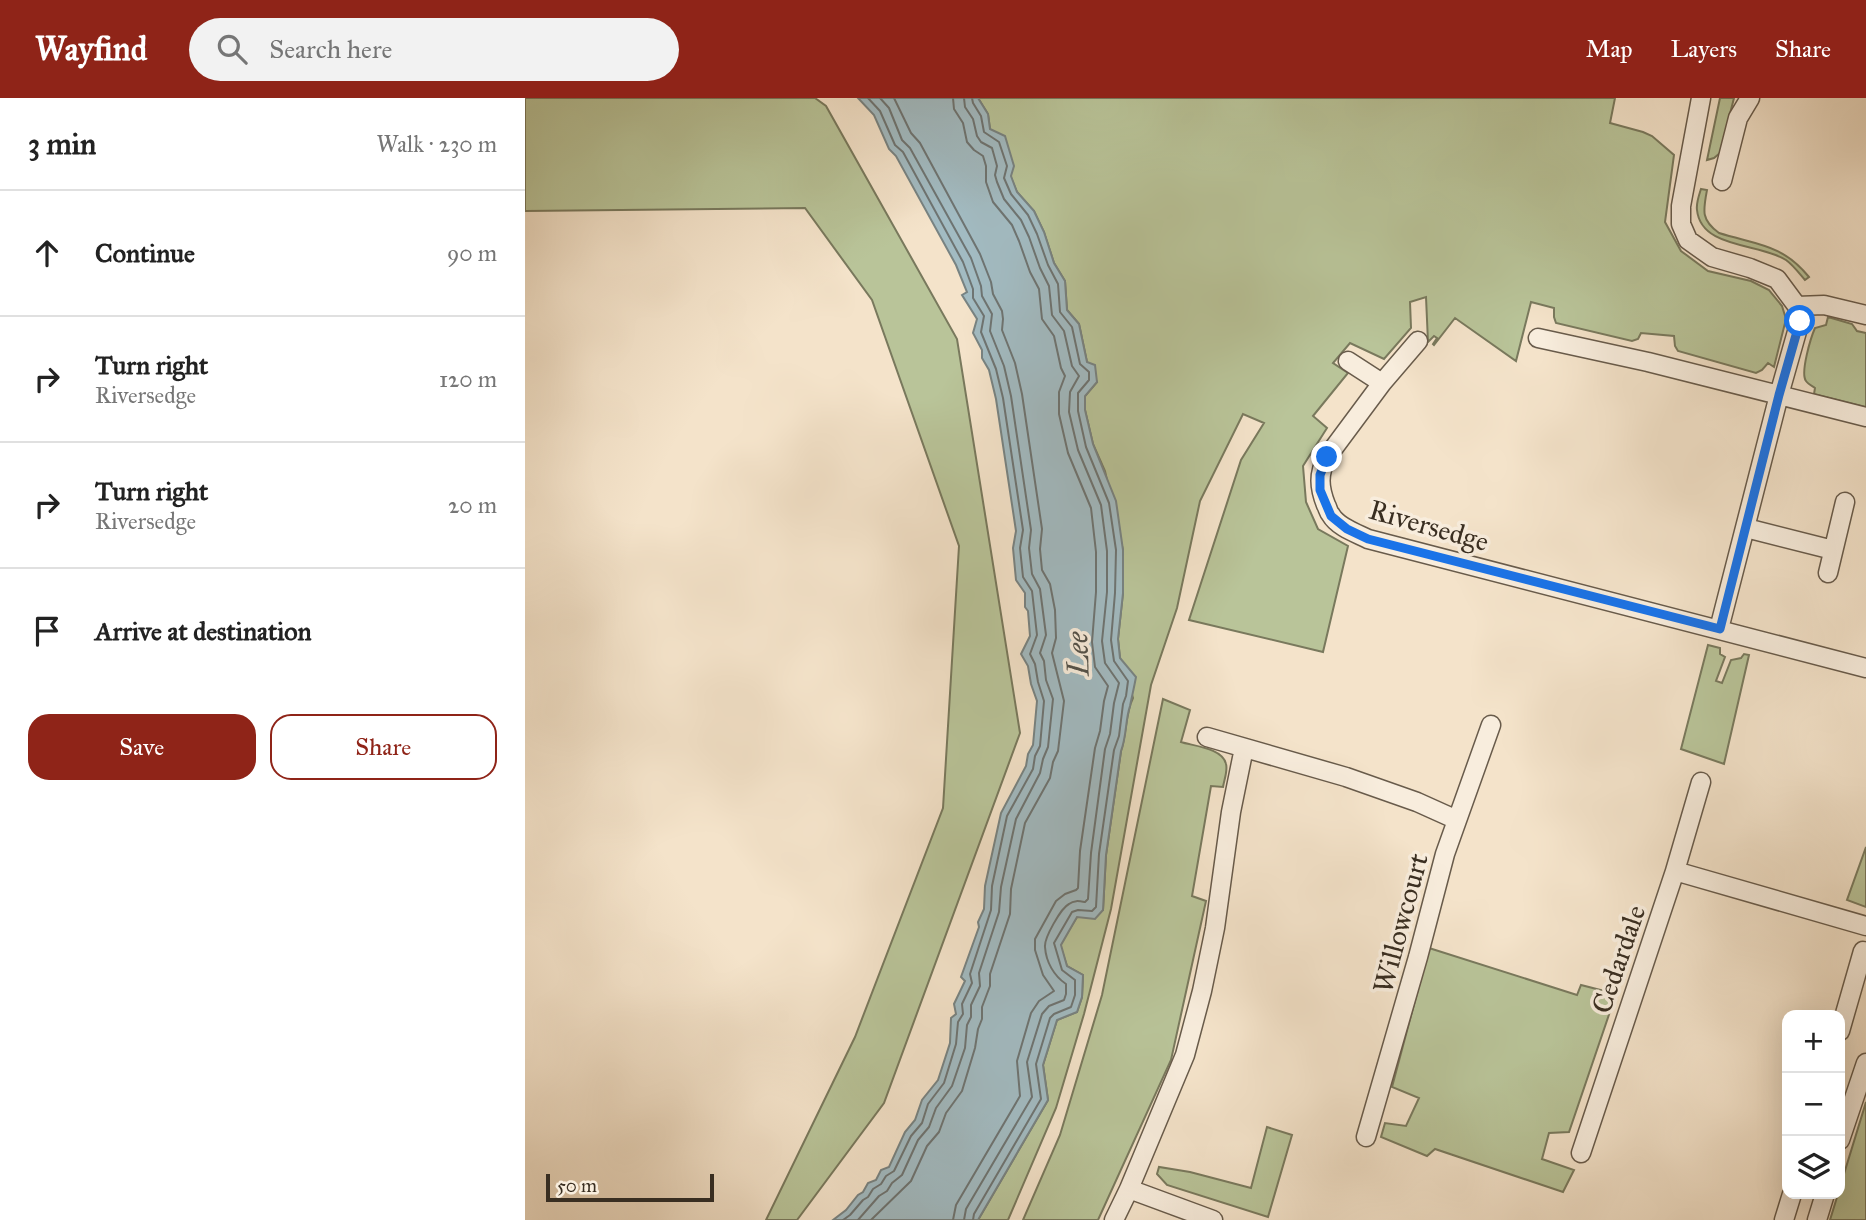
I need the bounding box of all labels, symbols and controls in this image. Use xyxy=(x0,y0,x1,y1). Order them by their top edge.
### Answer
search box xyxy=(189,18,679,81)
text: Wayfind xyxy=(35,29,147,69)
icon: search xyxy=(213,30,251,68)
text: Search here xyxy=(269,33,392,65)
text: Map xyxy=(1586,34,1633,64)
text: Layers xyxy=(1671,34,1737,64)
text: Share xyxy=(1775,34,1831,64)
text: 3 min xyxy=(28,126,96,162)
text: Walk · 230 m xyxy=(377,130,497,158)
icon: ahead xyxy=(28,234,66,272)
text: Continue xyxy=(95,237,195,269)
text: 90 m xyxy=(447,239,497,267)
route start xyxy=(1784,305,1815,336)
text: Turn right xyxy=(95,349,208,381)
icon: right xyxy=(28,360,66,398)
text: 120 m xyxy=(439,365,497,393)
text: Riversedge xyxy=(95,381,196,409)
route end xyxy=(1311,441,1342,472)
text: Turn right xyxy=(95,475,208,507)
icon: right xyxy=(28,486,66,524)
text: 20 m xyxy=(448,491,497,519)
street label: Riversedge xyxy=(1365,492,1493,559)
text: Riversedge xyxy=(95,507,196,535)
icon: arrive xyxy=(28,612,66,650)
text: Arrive at destination xyxy=(95,615,312,647)
water label: Lee xyxy=(1059,631,1097,679)
button: Save xyxy=(28,714,256,780)
button: Share xyxy=(270,714,497,780)
street label: Willowcourt xyxy=(1365,849,1436,997)
street label: Cedardale xyxy=(1584,901,1653,1018)
map controls xyxy=(1782,1010,1845,1199)
button: + xyxy=(1782,1010,1845,1073)
button: − xyxy=(1782,1073,1845,1136)
button: layers xyxy=(1782,1136,1845,1199)
scale bar xyxy=(546,1171,714,1203)
text: 50 m xyxy=(557,1174,597,1197)

